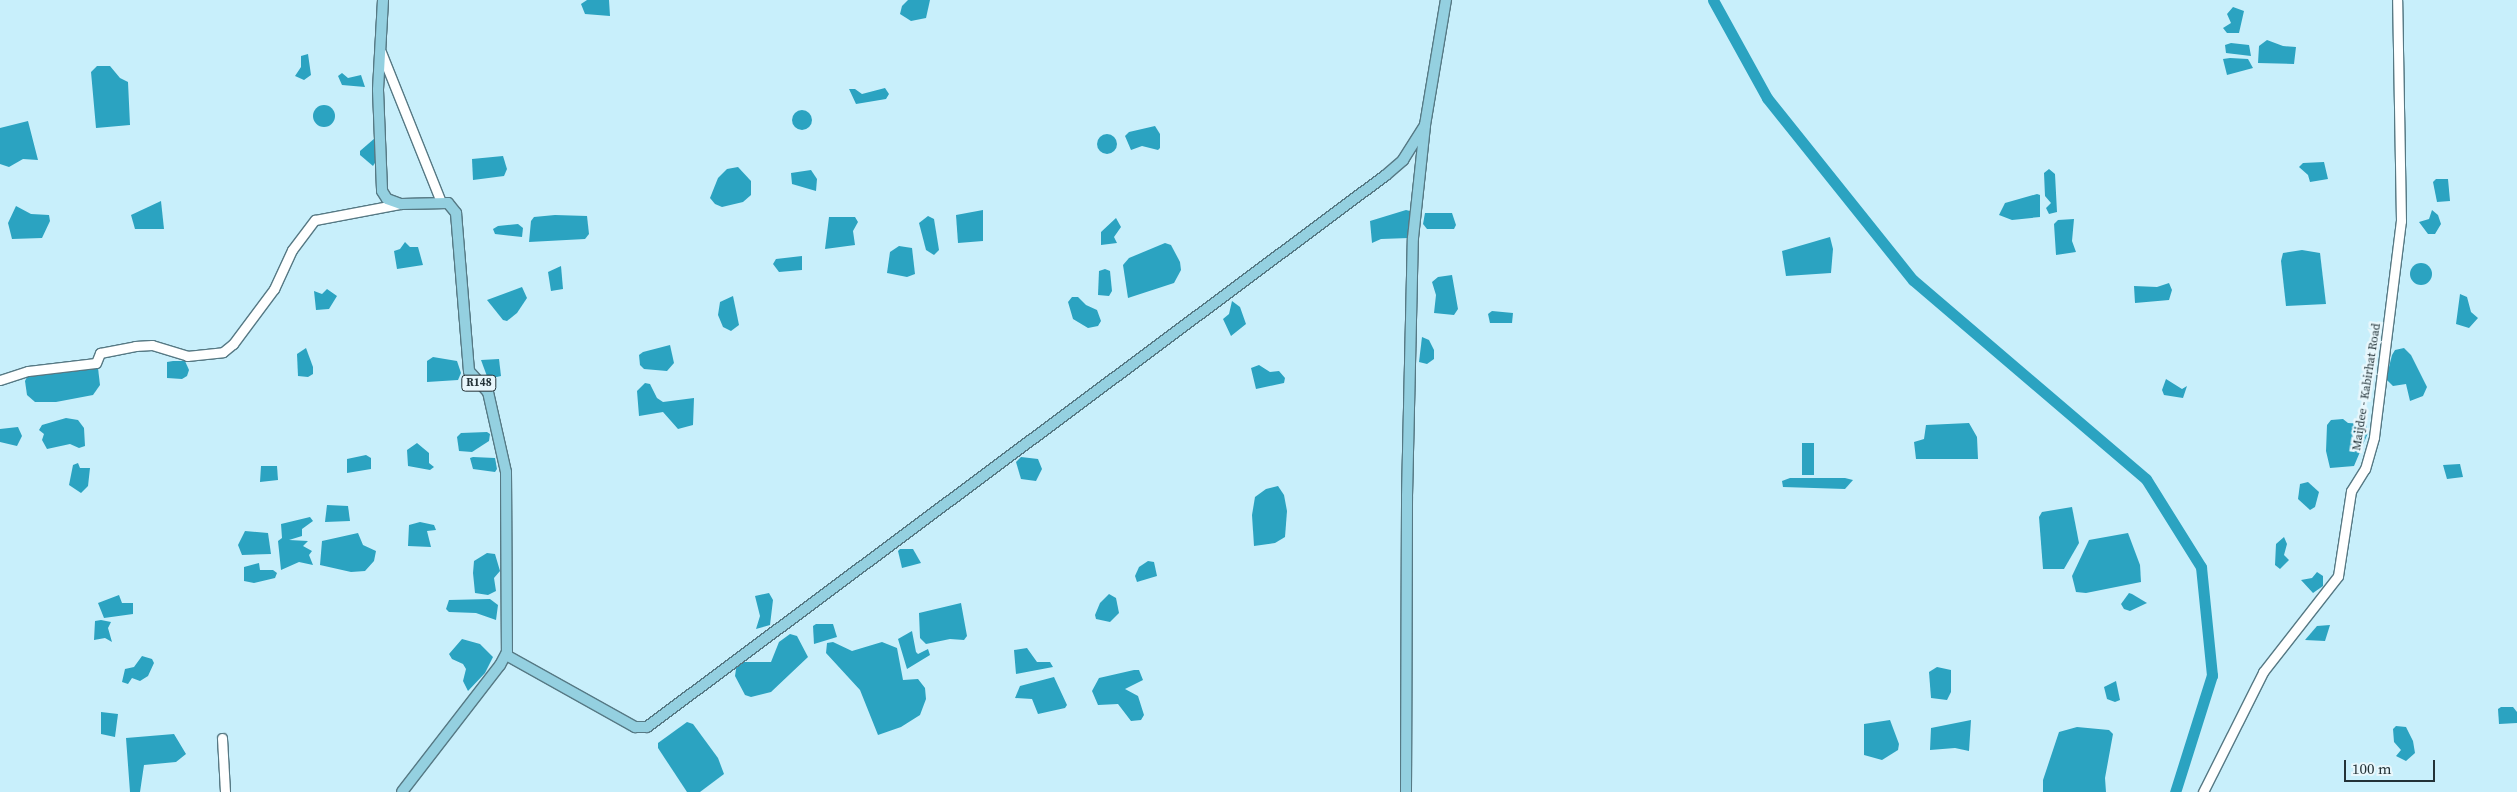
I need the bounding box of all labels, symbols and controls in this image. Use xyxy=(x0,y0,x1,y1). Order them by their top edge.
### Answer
street label: Maijdee - Kabirhat Road xyxy=(2350,322,2384,452)
road number: R148 xyxy=(460,374,498,392)
scale bar xyxy=(2347,750,2438,782)
text: 100 m xyxy=(2352,758,2392,779)

